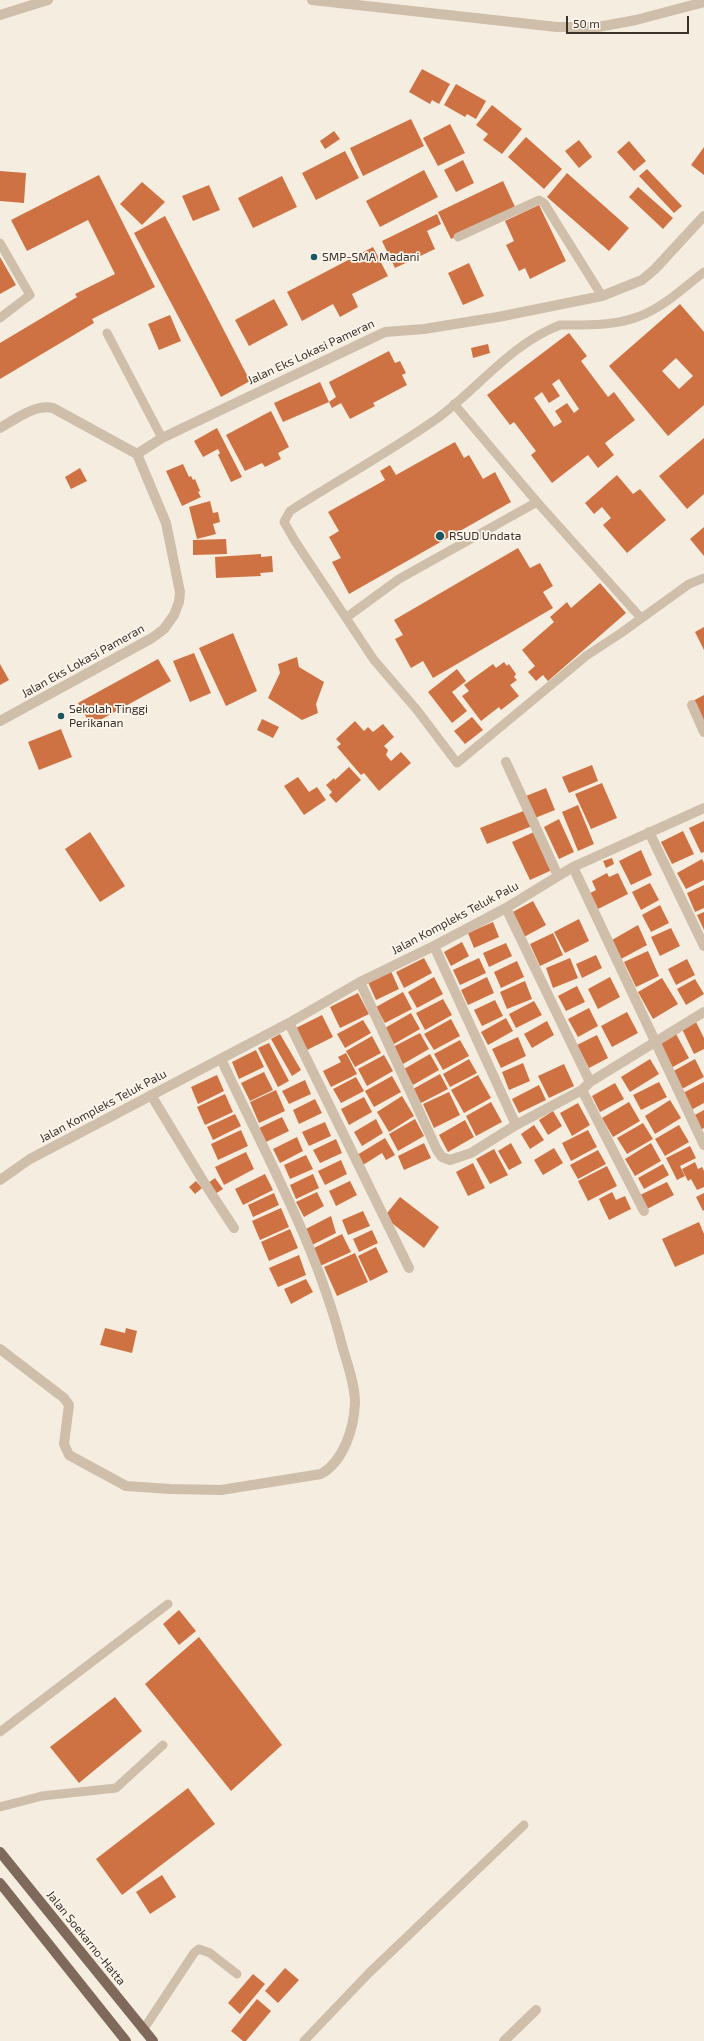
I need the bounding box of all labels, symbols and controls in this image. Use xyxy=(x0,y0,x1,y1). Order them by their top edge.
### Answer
scale bar xyxy=(568,8,691,34)
text: 50 m xyxy=(573,16,600,30)
place label: SMP-SMA Madani xyxy=(322,250,419,264)
marker: SMP-SMA Madani xyxy=(309,252,319,262)
street label: Jalan Eks Lokasi Pameran xyxy=(245,316,377,388)
place label: RSUD Undata xyxy=(449,529,521,543)
marker: RSUD Undata xyxy=(434,530,446,542)
street label: Jalan Eks Lokasi Pameran xyxy=(19,621,147,701)
place label: Sekolah Tinggi Perikanan xyxy=(69,702,148,730)
marker: Sekolah Tinggi Perikanan xyxy=(56,711,66,721)
street label: Jalan Kompleks Teluk Palu xyxy=(389,878,521,958)
street label: Jalan Kompleks Teluk Palu xyxy=(37,1066,169,1146)
street label: Jalan Soekarno-Hatta xyxy=(43,1888,129,1988)

